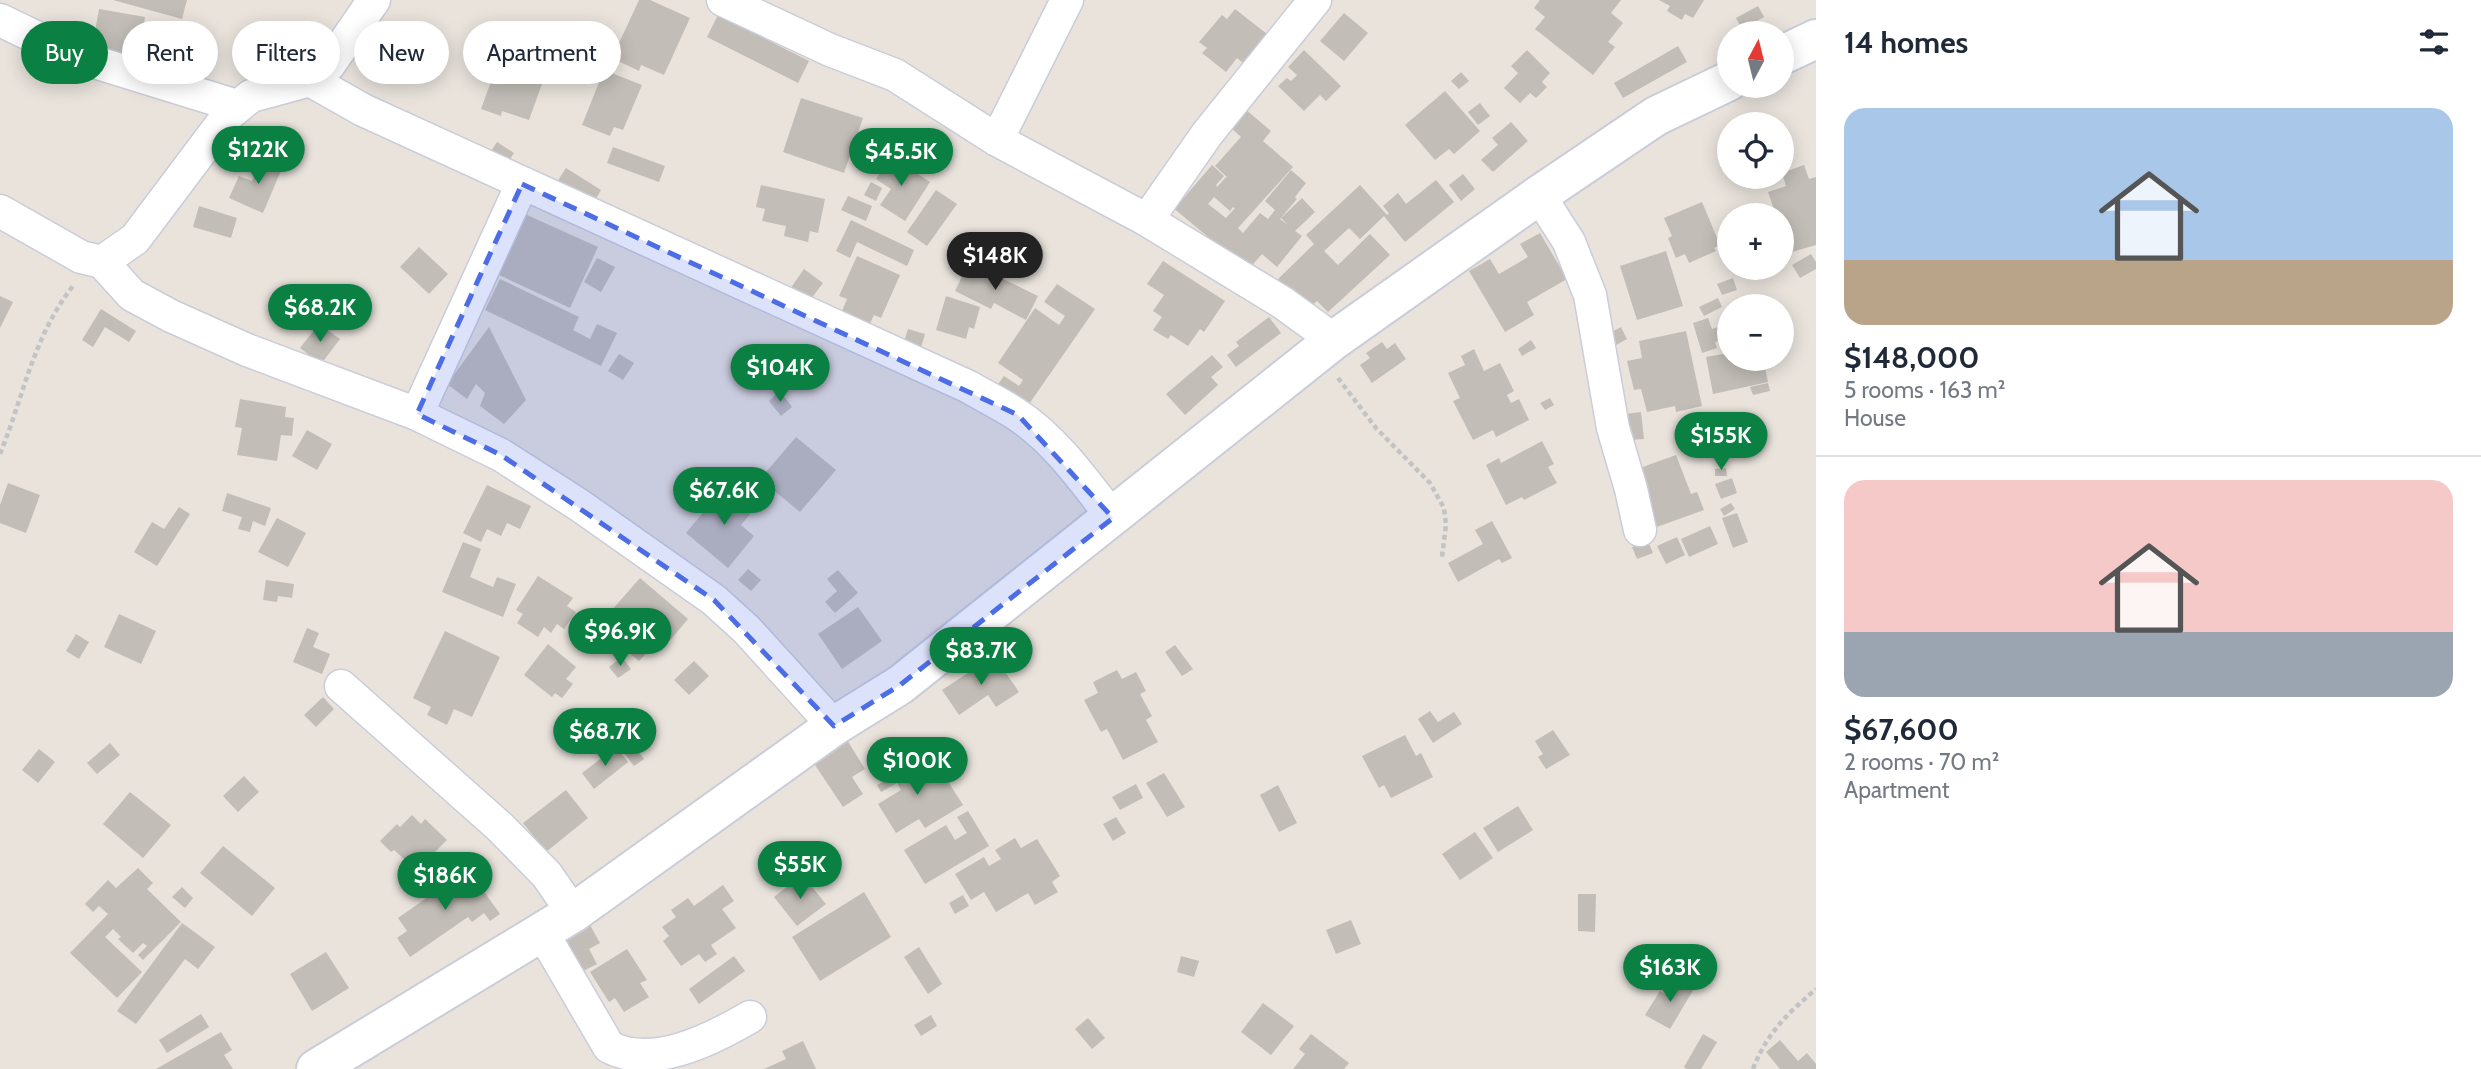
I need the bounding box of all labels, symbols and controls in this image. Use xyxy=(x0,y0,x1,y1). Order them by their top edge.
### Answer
chip: Buy xyxy=(21,21,108,84)
chip: Rent xyxy=(122,21,218,84)
chip: Filters xyxy=(232,21,340,84)
chip: New xyxy=(354,21,449,84)
chip: Apartment xyxy=(463,21,621,84)
north arrow xyxy=(1717,21,1794,98)
map controls xyxy=(1717,21,1794,371)
icon: filters xyxy=(2415,23,2453,61)
text: 14 homes xyxy=(1844,24,1968,61)
button: locate xyxy=(1717,112,1794,189)
pin: $122K xyxy=(209,127,307,186)
pin: $45.5K xyxy=(844,128,958,188)
text: $122K xyxy=(228,135,288,163)
text: $45.5K xyxy=(865,137,937,165)
icon: home xyxy=(2086,153,2212,279)
button: + xyxy=(1717,203,1794,280)
pin: $148K xyxy=(946,232,1044,292)
text: $148K xyxy=(963,241,1027,269)
pin: $68.2K xyxy=(263,284,377,344)
text: $68.2K xyxy=(284,293,356,321)
button: − xyxy=(1717,294,1794,371)
text: $148,000 xyxy=(1844,339,1979,376)
pin: $104K xyxy=(731,344,829,404)
text: $104K xyxy=(747,353,813,381)
text: 5 rooms · 163 m² xyxy=(1844,376,2005,404)
text: House xyxy=(1844,404,1906,432)
pin: $155K xyxy=(1672,412,1770,472)
text: $155K xyxy=(1691,421,1751,449)
pin: $67.6K xyxy=(667,468,781,527)
text: $67.6K xyxy=(689,476,759,504)
icon: home xyxy=(2086,525,2212,651)
pin: $96.9K xyxy=(563,608,677,668)
text: $96.9K xyxy=(584,617,656,645)
pin: $83.7K xyxy=(924,628,1038,687)
text: $83.7K xyxy=(946,636,1016,664)
pin: $68.7K xyxy=(548,708,662,768)
text: $67,600 xyxy=(1844,711,1959,748)
text: $68.7K xyxy=(569,717,641,745)
pin: $100K xyxy=(868,738,966,797)
text: $100K xyxy=(883,746,951,774)
text: 2 rooms · 70 m² xyxy=(1844,748,1999,776)
text: Apartment xyxy=(1844,776,1949,804)
pin: $55K xyxy=(759,842,841,901)
text: $55K xyxy=(774,850,826,878)
pin: $186K xyxy=(396,852,494,912)
text: $186K xyxy=(413,861,477,889)
pin: $163K xyxy=(1621,944,1719,1004)
text: $163K xyxy=(1639,953,1701,981)

